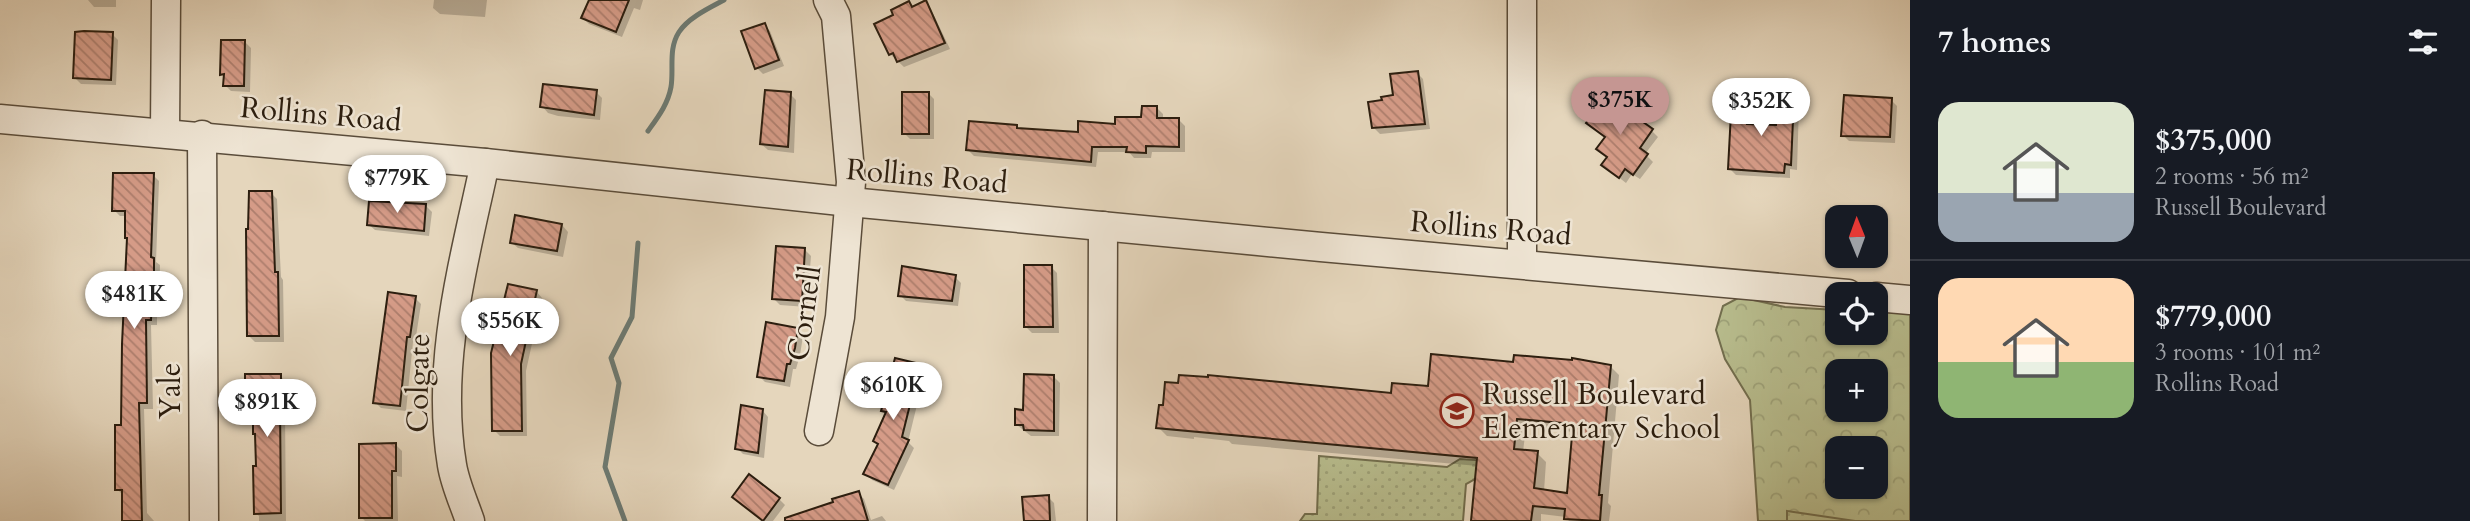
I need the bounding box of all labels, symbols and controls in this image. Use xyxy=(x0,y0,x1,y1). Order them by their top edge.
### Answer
text: 7 homes xyxy=(1938,22,2051,63)
icon: filters xyxy=(2404,23,2442,61)
pin: $375K xyxy=(1571,78,1669,137)
pin: $352K xyxy=(1712,78,1810,138)
text: $375K xyxy=(1587,84,1653,115)
text: $352K xyxy=(1728,85,1794,116)
street label: Rollins Road xyxy=(239,87,403,142)
text: $375,000 xyxy=(2155,120,2271,161)
icon: home xyxy=(1994,130,2078,214)
street label: Rollins Road xyxy=(845,149,1009,204)
pin: $779K xyxy=(348,156,446,215)
text: 2 rooms · 56 m² xyxy=(2155,161,2308,192)
text: $779K xyxy=(364,162,430,193)
text: Russell Boulevard xyxy=(2155,192,2326,223)
street label: Rollins Road xyxy=(1409,201,1573,256)
north arrow xyxy=(1825,205,1888,268)
map controls xyxy=(1825,205,1888,499)
street label: Cornell xyxy=(778,262,832,363)
pin: $481K xyxy=(85,272,183,331)
text: $481K xyxy=(101,278,167,309)
button: locate xyxy=(1825,282,1888,345)
text: $779,000 xyxy=(2155,296,2271,337)
pin: $556K xyxy=(461,298,559,358)
text: $556K xyxy=(477,305,543,336)
icon: home xyxy=(1994,306,2078,390)
street label: Colgate xyxy=(397,333,440,433)
text: 3 rooms · 101 m² xyxy=(2155,337,2320,368)
button: + xyxy=(1825,359,1888,422)
pin: $610K xyxy=(844,362,942,422)
street label: Yale xyxy=(150,363,191,419)
text: Rollins Road xyxy=(2155,368,2279,399)
text: $610K xyxy=(860,369,926,400)
place label: Russell Boulevard Elementary School xyxy=(1482,374,1721,449)
pin: $891K xyxy=(218,380,316,439)
text: $891K xyxy=(234,386,300,417)
school or university icon: Russell Boulevard Elementary School xyxy=(1438,392,1476,430)
button: − xyxy=(1825,436,1888,499)

